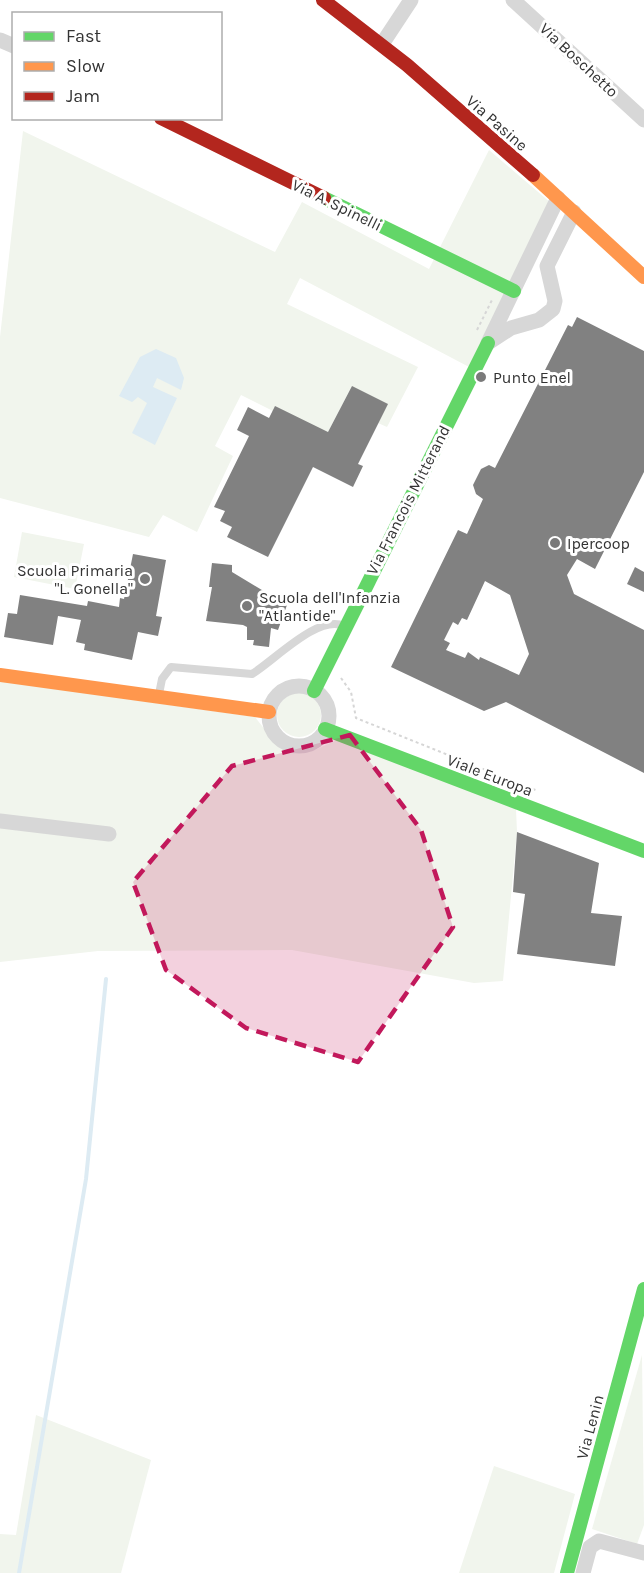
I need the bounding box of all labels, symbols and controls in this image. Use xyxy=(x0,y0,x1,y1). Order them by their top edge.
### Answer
legend xyxy=(12,12,222,120)
street label: Via Boschetto xyxy=(536,19,622,101)
text: Fast xyxy=(66,25,101,47)
text: Slow xyxy=(66,55,105,77)
text: Jam xyxy=(66,85,100,107)
street label: Via Pasine xyxy=(462,91,532,155)
street label: Via A. Spinelli xyxy=(289,175,385,235)
place label: Punto Enel xyxy=(493,368,571,387)
marker: Punto Enel xyxy=(474,370,488,384)
street label: Via Francois Mitterand xyxy=(362,422,454,578)
place label: Ipercoop xyxy=(567,534,630,553)
marker: Ipercoop xyxy=(548,536,562,550)
place label: Scuola Primaria "L. Gonella" xyxy=(17,561,133,598)
marker: Scuola Primaria "L. Gonella" xyxy=(138,572,152,586)
place label: Scuola dell'Infanzia "Atlantide" xyxy=(259,588,401,625)
marker: Scuola dell'Infanzia "Atlantide" xyxy=(240,599,254,613)
street label: Viale Europa xyxy=(444,750,536,800)
street label: Via Lenin xyxy=(572,1393,608,1461)

